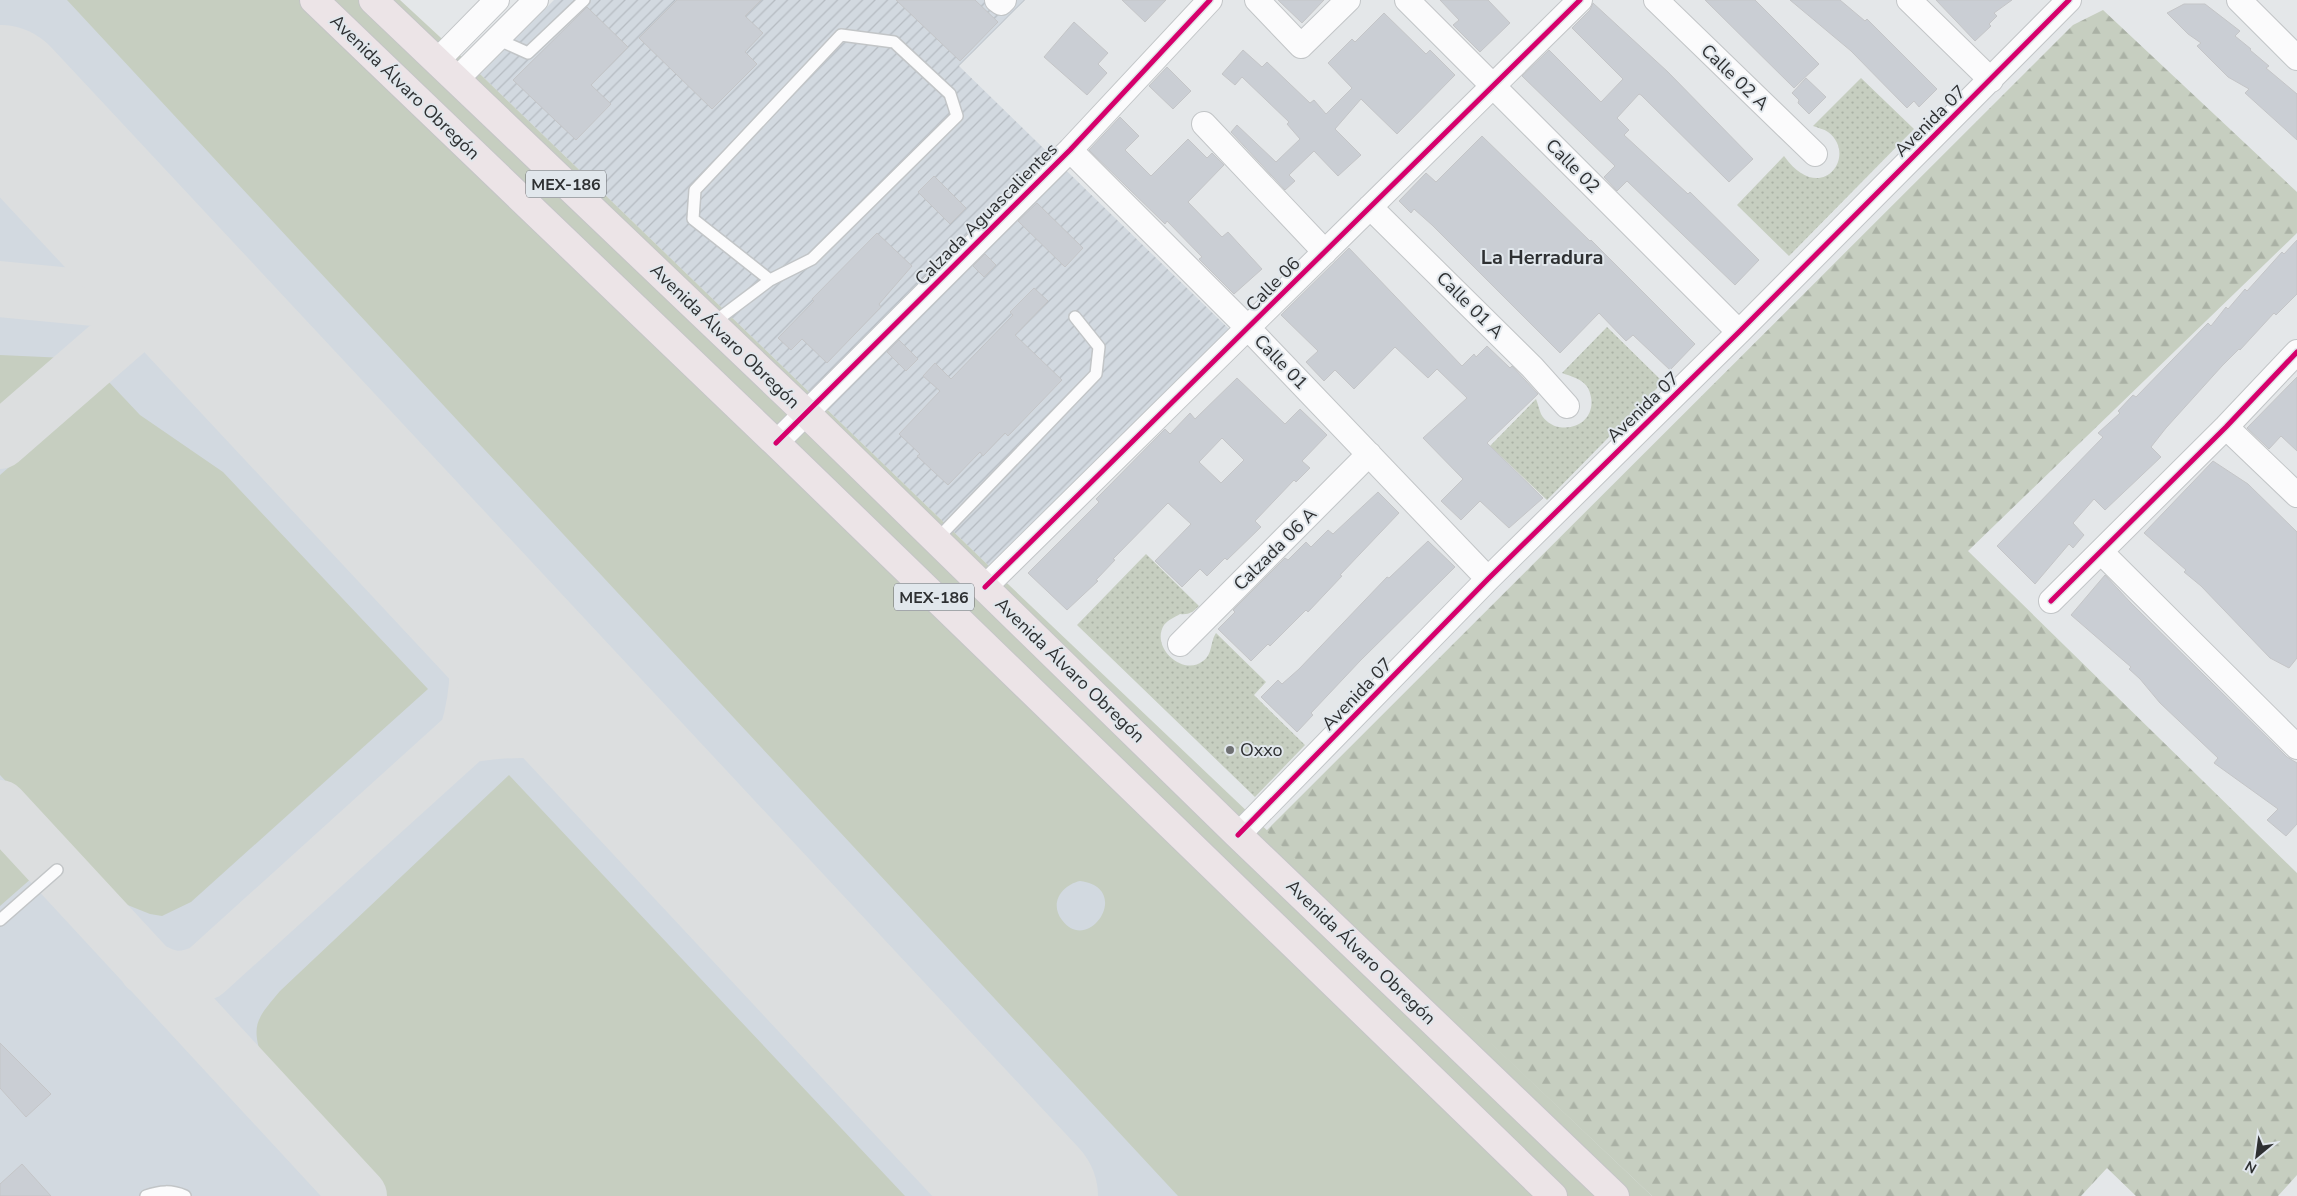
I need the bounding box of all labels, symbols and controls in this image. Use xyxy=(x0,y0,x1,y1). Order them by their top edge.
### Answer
street label: Avenida Álvaro Obregón xyxy=(325,9,485,165)
street label: Calle 02 A xyxy=(1696,39,1774,115)
street label: Avenida 07 xyxy=(1889,80,1971,162)
street label: Calle 02 xyxy=(1541,134,1605,198)
street label: Calzada Aguascalientes xyxy=(909,137,1063,291)
road number: MEX-186 xyxy=(526,170,606,198)
district label: La Herradura xyxy=(1481,244,1603,271)
street label: Calle 06 xyxy=(1241,252,1305,316)
street label: Avenida Álvaro Obregón xyxy=(645,258,805,414)
street label: Calle 01 A xyxy=(1431,266,1509,344)
street label: Calle 01 xyxy=(1249,329,1313,395)
street label: Avenida 07 xyxy=(1602,366,1684,448)
street label: Calzada 06 A xyxy=(1228,502,1322,596)
road number: MEX-186 xyxy=(894,584,974,610)
street label: Avenida Álvaro Obregón xyxy=(990,592,1150,748)
street label: Avenida 07 xyxy=(1316,653,1398,735)
place label: Oxxo xyxy=(1240,738,1283,762)
marker: Oxxo xyxy=(1224,744,1236,756)
street label: Avenida Álvaro Obregón xyxy=(1281,874,1441,1030)
north arrow xyxy=(2232,1131,2282,1181)
text: N xyxy=(2242,1156,2260,1178)

